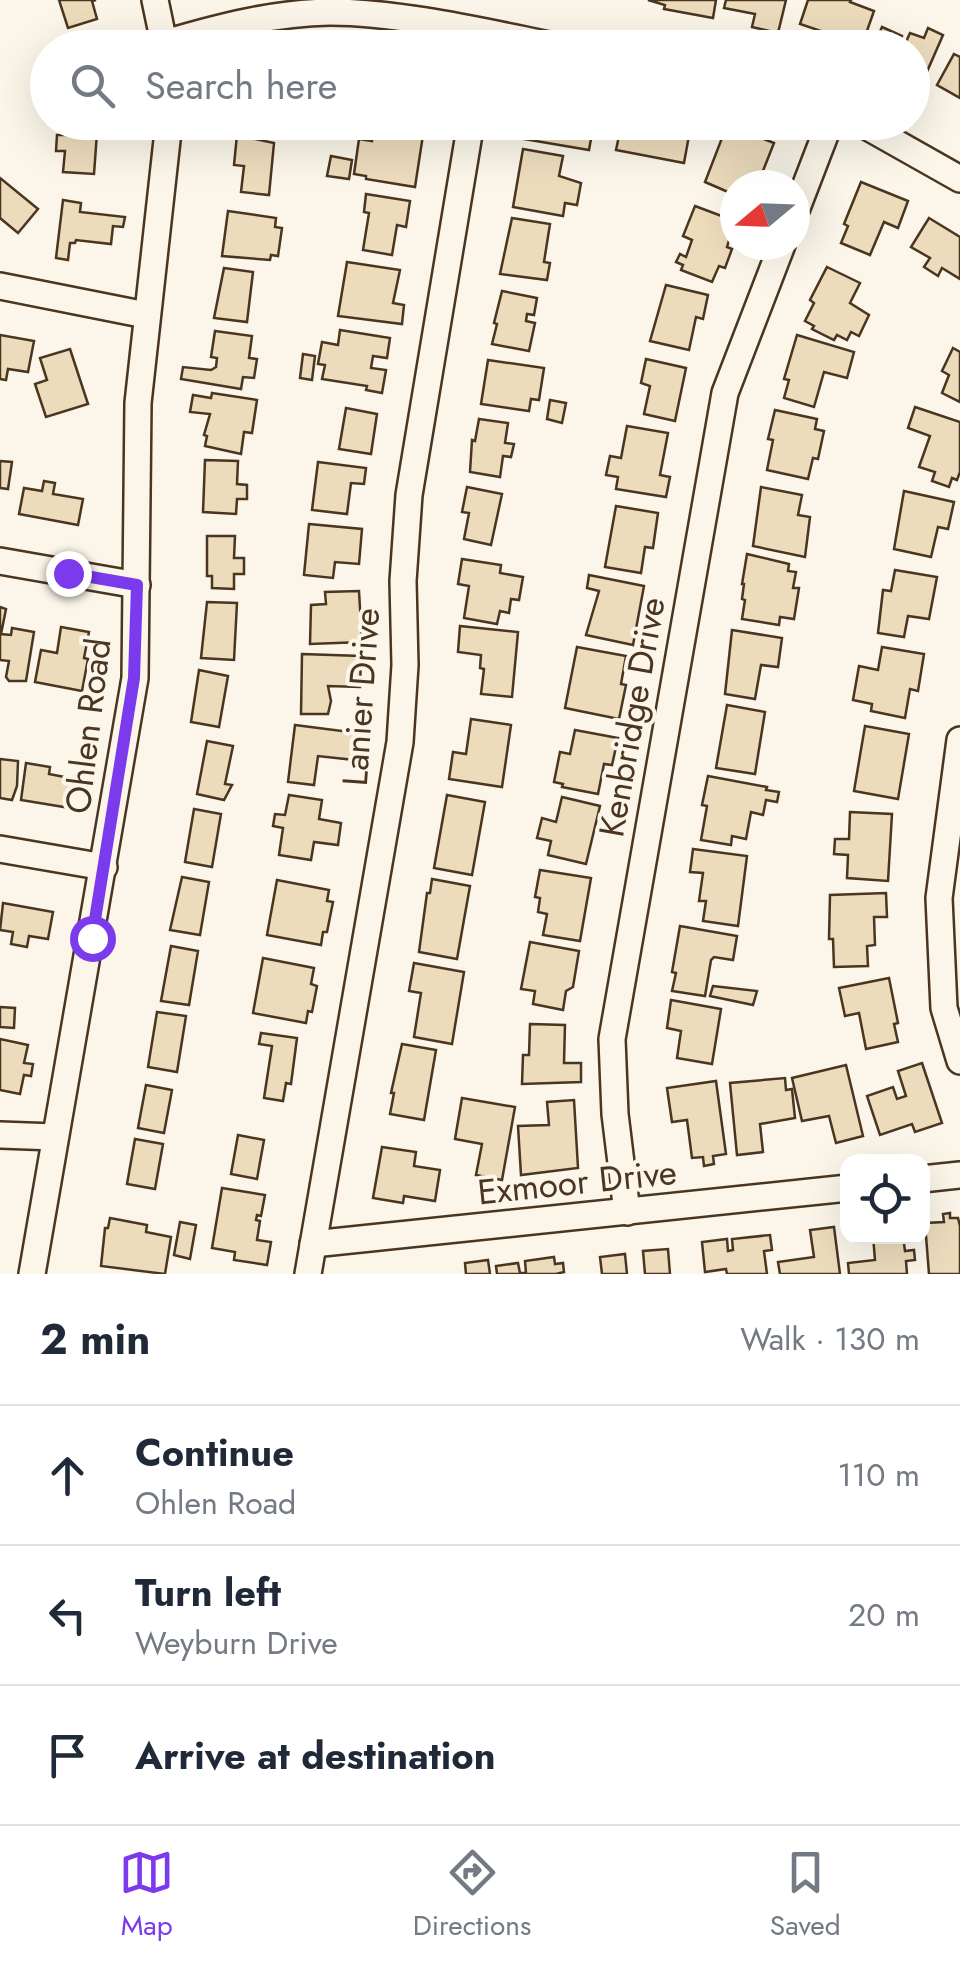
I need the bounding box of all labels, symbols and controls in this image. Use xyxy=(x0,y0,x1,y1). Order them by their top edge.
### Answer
search box xyxy=(30,30,930,140)
icon: search xyxy=(65,58,120,113)
text: Search here xyxy=(145,58,337,113)
north arrow xyxy=(720,170,810,260)
route end xyxy=(46,551,92,597)
street label: Kenbridge Drive xyxy=(586,593,678,841)
street label: Lanier Drive xyxy=(330,606,392,788)
street label: Ohlen Road xyxy=(52,635,124,817)
route start xyxy=(70,916,116,962)
street label: Exmoor Drive xyxy=(475,1147,679,1217)
map controls xyxy=(840,1154,930,1244)
button: locate xyxy=(840,1154,930,1244)
text: 2 min xyxy=(40,1309,150,1370)
text: Walk · 130 m xyxy=(740,1316,920,1362)
text: Continue xyxy=(135,1425,294,1480)
icon: ahead xyxy=(40,1448,95,1503)
text: 110 m xyxy=(837,1452,920,1498)
text: Ohlen Road xyxy=(135,1480,296,1526)
text: Turn left xyxy=(135,1565,281,1620)
icon: left xyxy=(40,1588,95,1643)
text: 20 m xyxy=(848,1592,920,1638)
text: Weyburn Drive xyxy=(135,1620,338,1666)
icon: arrive xyxy=(40,1728,95,1783)
text: Arrive at destination xyxy=(135,1728,496,1783)
tab: Map xyxy=(119,1845,174,1946)
tab: Directions xyxy=(413,1845,531,1946)
tab: Saved xyxy=(770,1845,841,1946)

